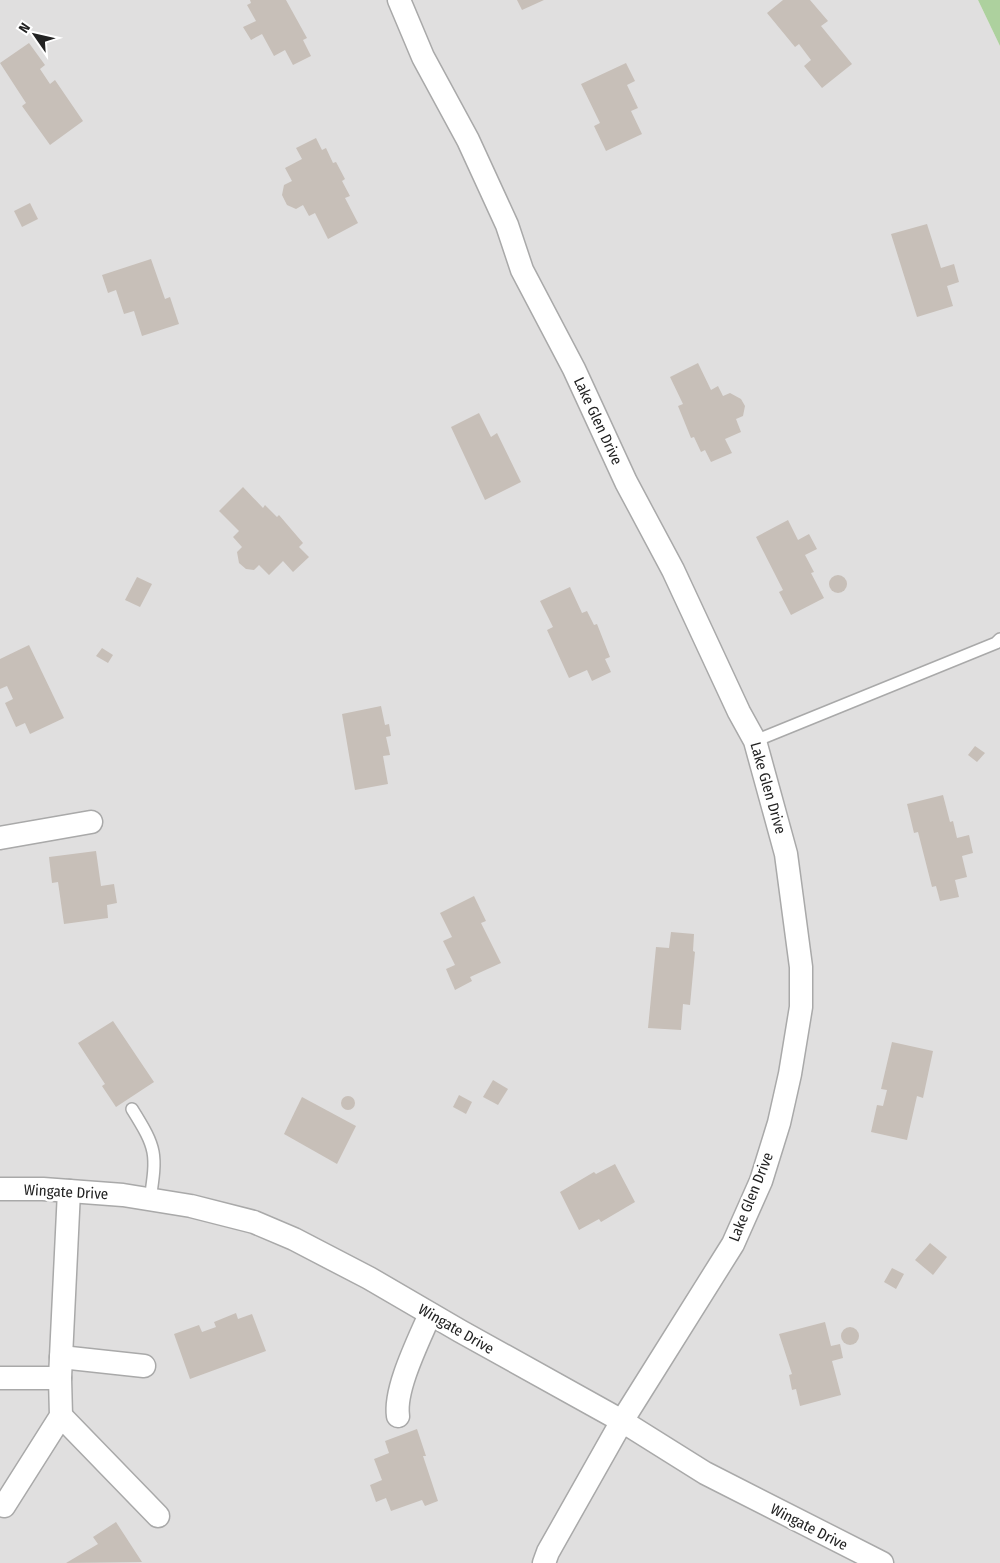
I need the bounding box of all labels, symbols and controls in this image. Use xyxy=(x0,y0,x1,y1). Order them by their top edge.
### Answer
north arrow xyxy=(10,10,60,60)
text: N xyxy=(15,20,34,36)
street label: Lake Glen Drive xyxy=(570,374,626,468)
street label: Lake Glen Drive xyxy=(746,740,790,836)
street label: Lake Glen Drive xyxy=(725,1150,777,1244)
street label: Wingate Drive xyxy=(23,1181,109,1203)
street label: Wingate Drive xyxy=(415,1300,497,1358)
street label: Wingate Drive xyxy=(767,1500,851,1554)

